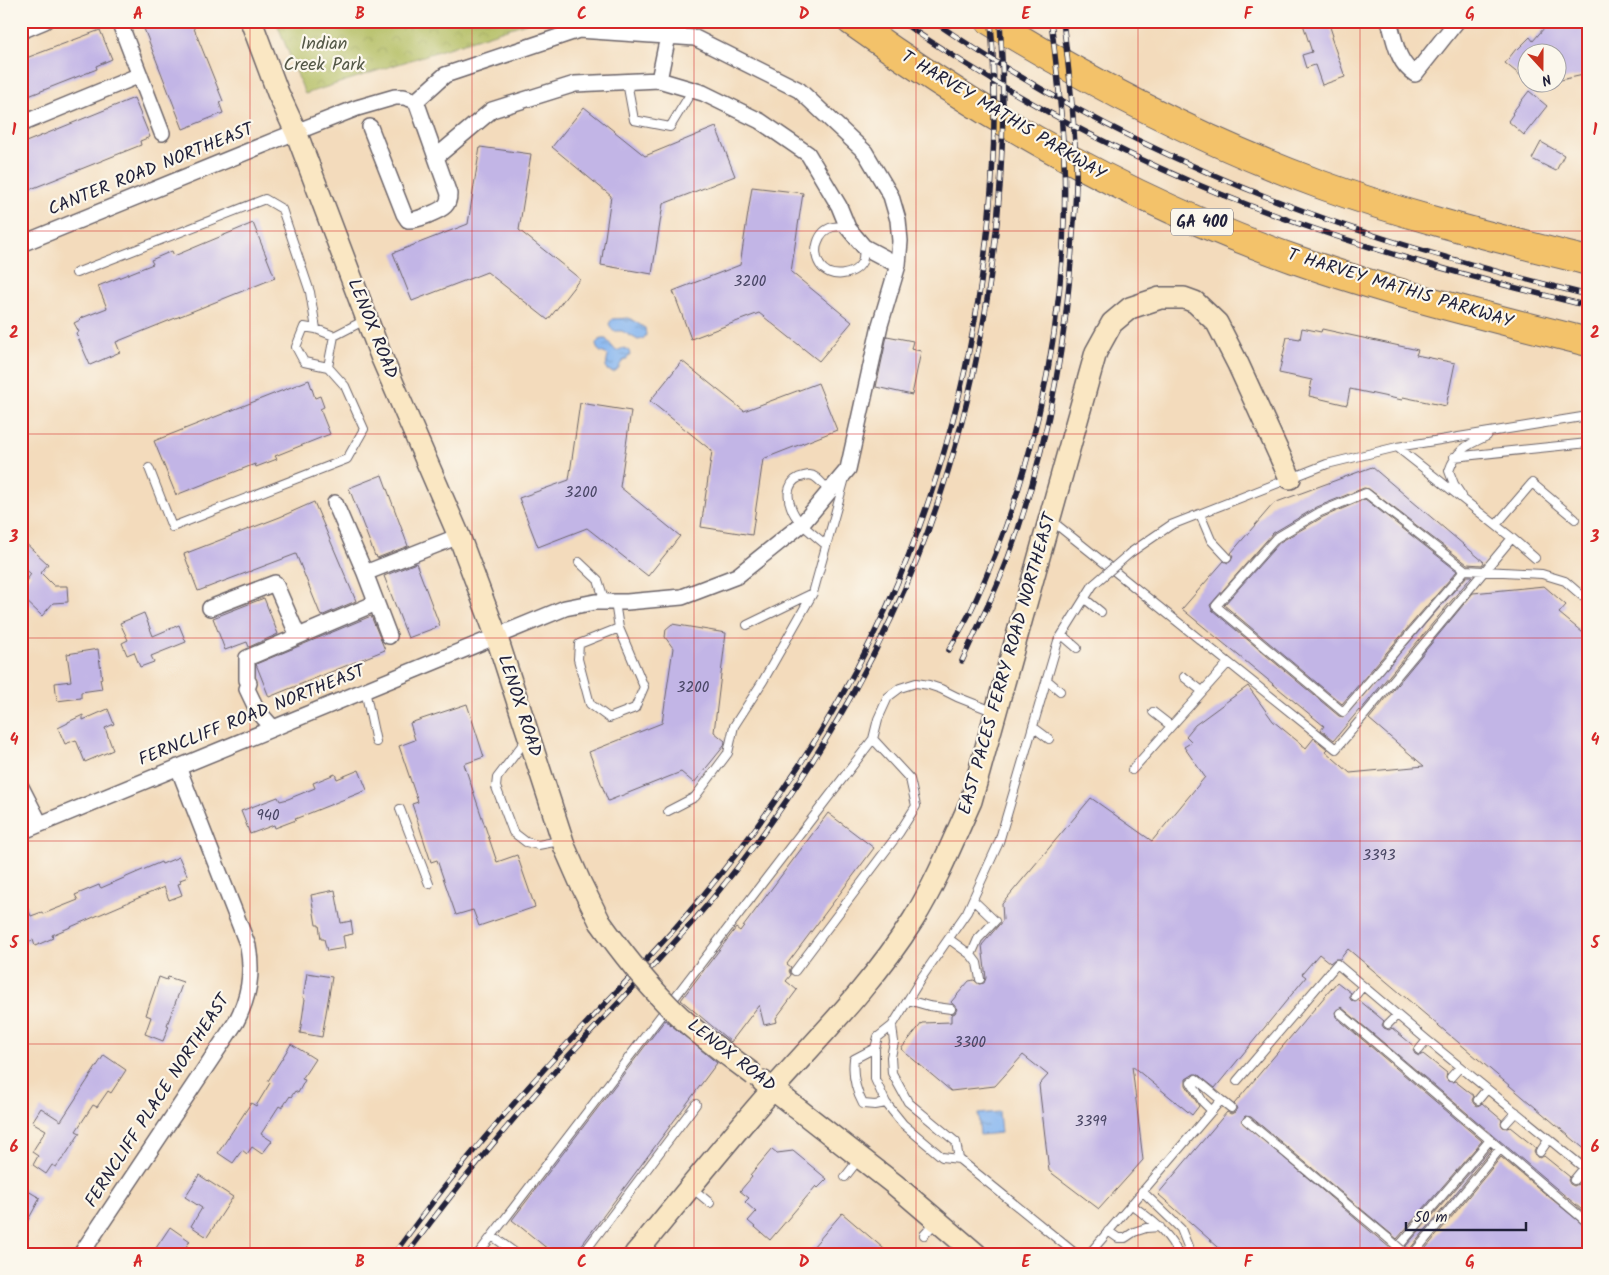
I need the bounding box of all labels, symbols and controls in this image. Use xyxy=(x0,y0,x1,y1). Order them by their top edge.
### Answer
text: A xyxy=(133,2,143,27)
text: B xyxy=(355,2,365,27)
text: C xyxy=(577,2,587,27)
text: D xyxy=(799,2,810,27)
text: E xyxy=(1022,2,1032,27)
text: F xyxy=(1244,2,1254,27)
text: G xyxy=(1465,2,1475,27)
park label: Indian Creek Park xyxy=(283,30,365,80)
north arrow xyxy=(1516,42,1566,92)
street label: T HARVEY MATHIS PARKWAY xyxy=(895,43,1112,189)
text: N xyxy=(1538,67,1554,91)
street label: CANTER ROAD NORTHEAST xyxy=(44,115,259,225)
text: 1 xyxy=(12,118,17,143)
text: 1 xyxy=(1593,118,1598,143)
road number: GA 400 xyxy=(1171,208,1233,236)
street label: T HARVEY MATHIS PARKWAY xyxy=(1284,241,1517,337)
house number: 3200 xyxy=(734,270,767,294)
street label: LENOX ROAD xyxy=(339,274,405,384)
text: 2 xyxy=(9,321,19,346)
text: 2 xyxy=(1590,321,1600,346)
house number: 3200 xyxy=(565,481,598,505)
street label: EAST PACES FERRY ROAD NORTHEAST xyxy=(951,508,1065,818)
text: 3 xyxy=(9,525,19,550)
text: 3 xyxy=(1590,525,1600,550)
street label: LENOX ROAD xyxy=(489,651,549,761)
street label: FERNCLIFF ROAD NORTHEAST xyxy=(134,657,371,775)
house number: 3200 xyxy=(677,676,710,700)
text: 4 xyxy=(10,728,19,753)
text: 4 xyxy=(1591,728,1600,753)
house number: 940 xyxy=(256,804,280,828)
house number: 3393 xyxy=(1362,844,1396,868)
text: 5 xyxy=(9,931,20,956)
text: 5 xyxy=(1590,931,1601,956)
street label: FERNCLIFF PLACE NORTHEAST xyxy=(78,987,239,1214)
street label: LENOX ROAD xyxy=(680,1012,782,1100)
house number: 3300 xyxy=(954,1031,987,1055)
house number: 3399 xyxy=(1075,1110,1108,1134)
text: 6 xyxy=(10,1135,19,1160)
text: 6 xyxy=(1591,1135,1600,1160)
scale bar xyxy=(1406,1200,1526,1232)
text: 50 m xyxy=(1414,1206,1448,1230)
text: A xyxy=(133,1250,143,1275)
text: B xyxy=(355,1250,365,1275)
text: C xyxy=(577,1250,587,1275)
text: D xyxy=(799,1250,810,1275)
text: E xyxy=(1022,1250,1032,1275)
text: F xyxy=(1244,1250,1254,1275)
text: G xyxy=(1465,1250,1475,1275)

